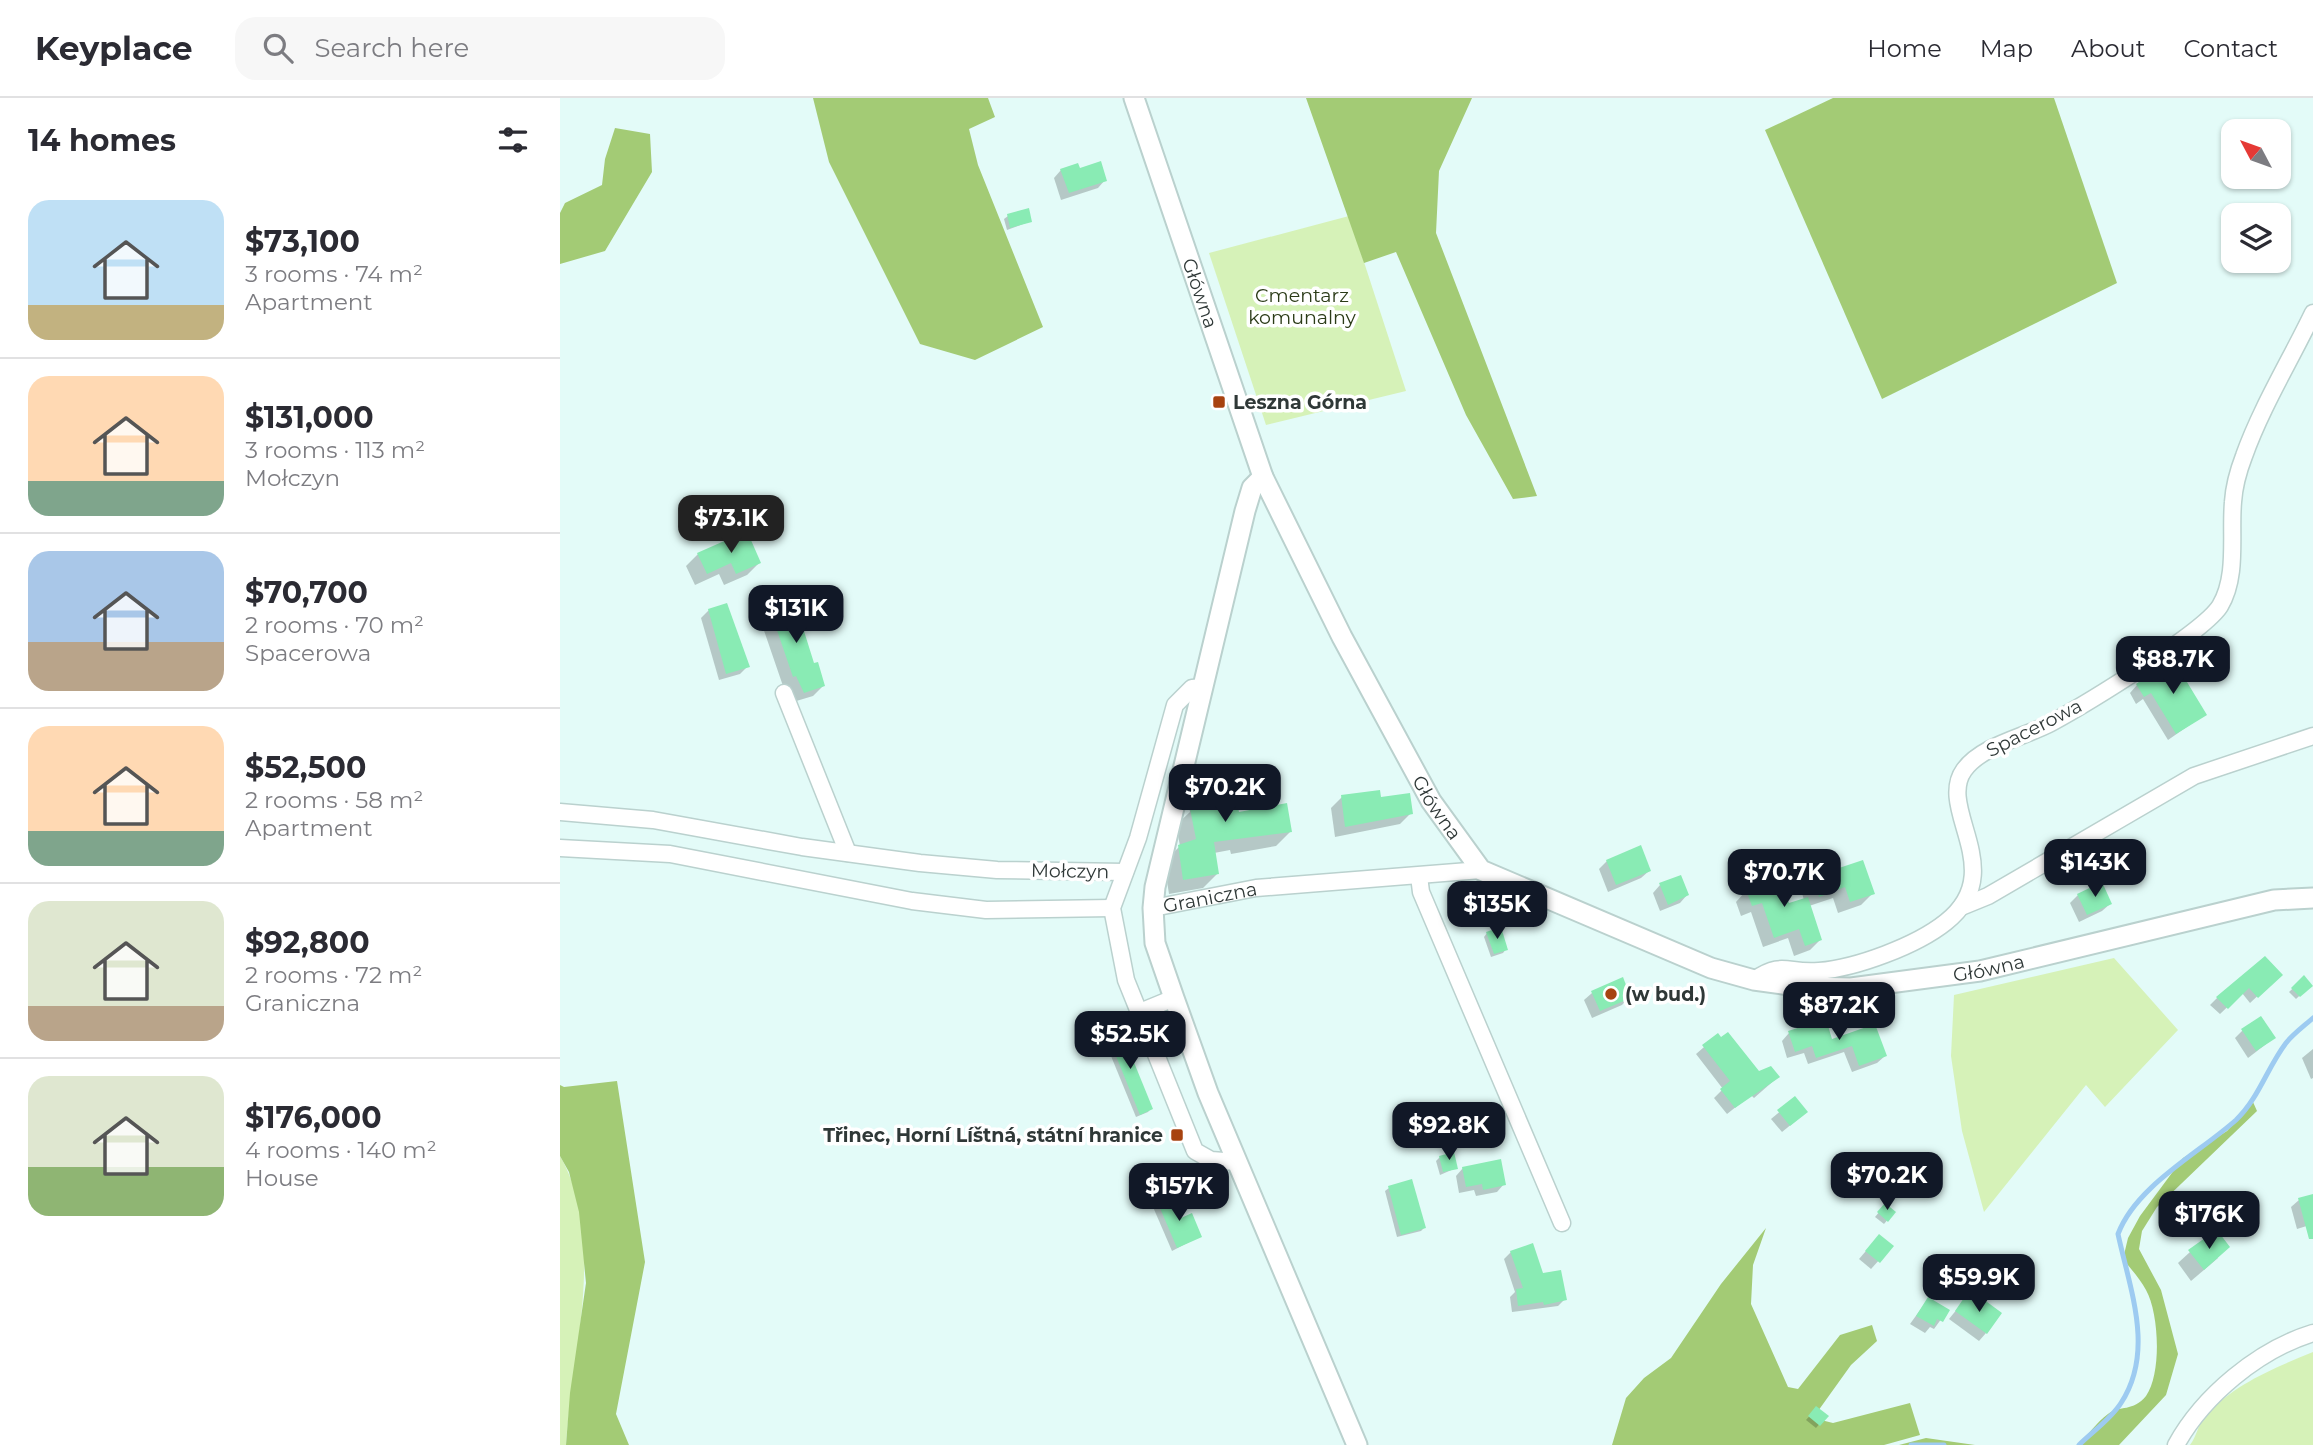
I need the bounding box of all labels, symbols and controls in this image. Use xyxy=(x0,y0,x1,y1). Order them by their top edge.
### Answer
search box xyxy=(235,17,725,80)
text: Keyplace xyxy=(35,28,193,68)
icon: search xyxy=(259,29,297,67)
text: Search here xyxy=(315,32,469,64)
text: Home xyxy=(1867,34,1942,63)
text: Map xyxy=(1980,34,2033,63)
text: About xyxy=(2071,34,2145,63)
text: Contact xyxy=(2183,34,2278,63)
north arrow xyxy=(2221,119,2291,189)
map controls xyxy=(2221,119,2291,273)
icon: filters xyxy=(494,121,532,159)
text: 14 homes xyxy=(28,122,176,159)
button: layers xyxy=(2221,203,2291,273)
text: $73,100 xyxy=(245,223,360,260)
icon: home xyxy=(84,228,168,312)
street label: Główna xyxy=(1178,255,1223,331)
text: 3 rooms · 74 m² xyxy=(245,260,423,288)
park label: Cmentarz komunalny xyxy=(1248,284,1357,329)
text: Apartment xyxy=(245,288,373,316)
place label: Leszna Górna xyxy=(1233,391,1367,414)
marker: Leszna Górna xyxy=(1211,394,1227,410)
text: $131,000 xyxy=(245,399,374,436)
icon: home xyxy=(84,404,168,488)
text: 3 rooms · 113 m² xyxy=(245,436,425,464)
text: Mołczyn xyxy=(245,464,340,492)
pin: $73.1K xyxy=(674,496,788,555)
text: $73.1K xyxy=(694,504,768,532)
text: $70,700 xyxy=(245,574,368,611)
icon: home xyxy=(84,579,168,663)
pin: $131K xyxy=(747,586,845,645)
text: $131K xyxy=(764,594,828,622)
text: 2 rooms · 70 m² xyxy=(245,611,424,639)
pin: $88.7K xyxy=(2116,636,2230,696)
text: Spacerowa xyxy=(245,639,371,667)
text: $88.7K xyxy=(2132,645,2214,673)
street label: Spacerowa xyxy=(1982,694,2086,762)
text: $52,500 xyxy=(245,749,366,786)
icon: home xyxy=(84,754,168,838)
pin: $70.2K xyxy=(1168,764,1282,824)
street label: Główna xyxy=(1408,771,1467,844)
text: $70.2K xyxy=(1185,773,1265,801)
text: 2 rooms · 58 m² xyxy=(245,786,423,814)
text: Apartment xyxy=(245,814,373,842)
pin: $143K xyxy=(2046,840,2144,899)
text: $143K xyxy=(2060,848,2130,876)
pin: $70.7K xyxy=(1727,850,1841,909)
text: $70.7K xyxy=(1744,858,1824,886)
street label: Mołczyn xyxy=(1031,859,1109,883)
street label: Graniczna xyxy=(1161,877,1259,917)
pin: $135K xyxy=(1448,882,1546,941)
text: $135K xyxy=(1463,890,1531,918)
text: $92,800 xyxy=(245,924,370,961)
icon: home xyxy=(84,929,168,1013)
street label: Główna xyxy=(1952,949,2027,986)
text: 2 rooms · 72 m² xyxy=(245,961,422,989)
pin: $87.2K xyxy=(1782,982,1896,1042)
place label: (w bud.) xyxy=(1625,983,1706,1006)
marker: (w bud.) xyxy=(1603,986,1619,1002)
text: Graniczna xyxy=(245,989,360,1017)
text: $87.2K xyxy=(1799,991,1879,1019)
pin: $52.5K xyxy=(1073,1012,1187,1071)
text: $52.5K xyxy=(1091,1020,1169,1048)
text: $176,000 xyxy=(245,1099,382,1136)
pin: $92.8K xyxy=(1392,1102,1506,1162)
icon: home xyxy=(84,1104,168,1188)
text: $92.8K xyxy=(1408,1111,1490,1139)
place label: Třinec, Horní Líštná, státní hranice xyxy=(823,1124,1163,1147)
marker: Třinec, Horní Líštná, státní hranice xyxy=(1169,1127,1185,1143)
text: 4 rooms · 140 m² xyxy=(245,1136,437,1164)
pin: $70.2K xyxy=(1830,1152,1944,1212)
text: $70.2K xyxy=(1847,1161,1927,1189)
text: House xyxy=(245,1164,319,1192)
pin: $157K xyxy=(1130,1164,1228,1223)
text: $157K xyxy=(1145,1172,1213,1200)
pin: $176K xyxy=(2160,1192,2258,1251)
text: $176K xyxy=(2175,1200,2243,1228)
pin: $59.9K xyxy=(1922,1254,2036,1314)
text: $59.9K xyxy=(1939,1263,2019,1291)

